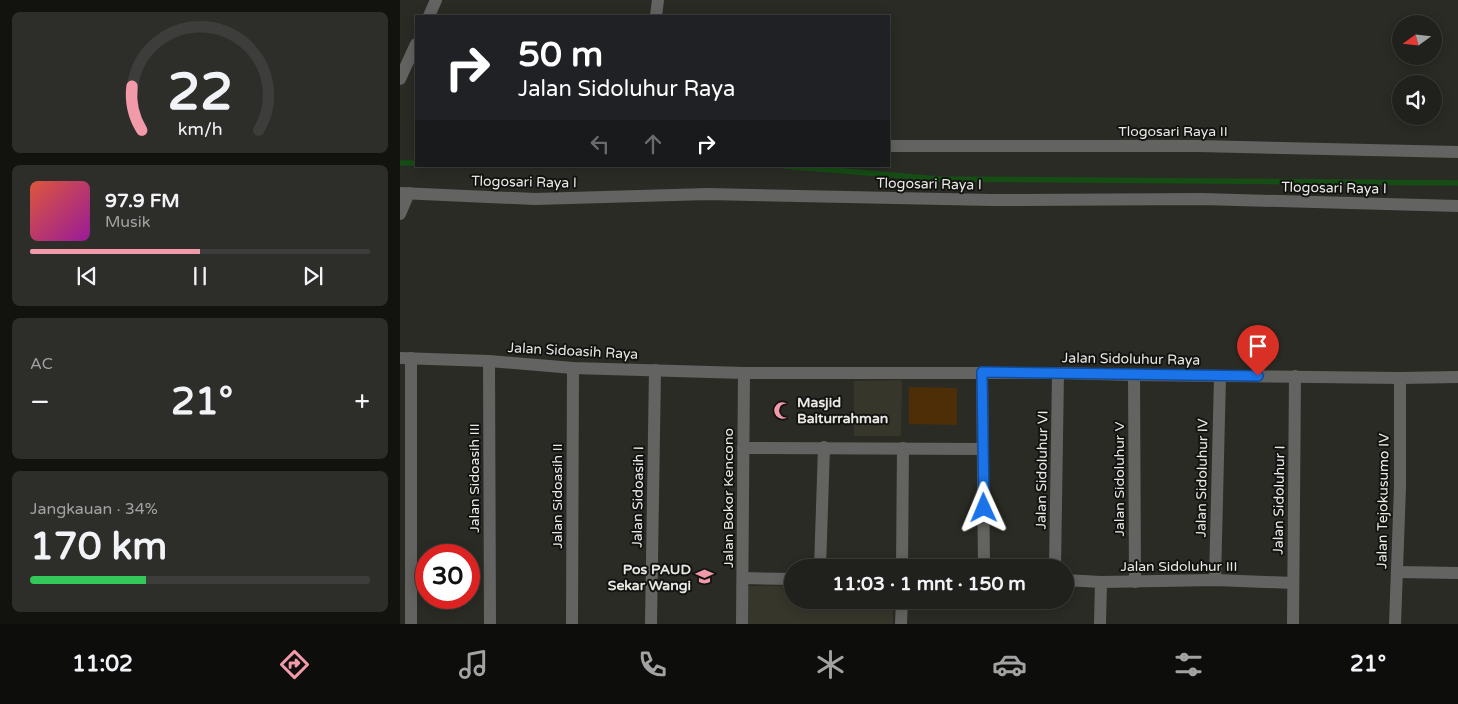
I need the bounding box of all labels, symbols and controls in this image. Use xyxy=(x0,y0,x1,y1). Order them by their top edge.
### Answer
north arrow xyxy=(1392,15,1442,65)
map controls xyxy=(1392,15,1442,125)
text: 50 m xyxy=(518,34,603,76)
icon: right xyxy=(435,35,500,100)
text: 22 xyxy=(167,61,233,124)
button: sound xyxy=(1392,75,1442,125)
text: Jalan Sidoluhur Raya xyxy=(518,76,735,102)
text: km/h xyxy=(178,119,222,140)
street label: Tlogosari Raya II xyxy=(1118,123,1228,140)
icon: left xyxy=(586,130,614,158)
icon: ahead xyxy=(639,130,667,158)
icon: right xyxy=(692,130,720,158)
street label: Tlogosari Raya I xyxy=(471,173,577,191)
street label: Tlogosari Raya I xyxy=(876,175,982,193)
street label: Tlogosari Raya I xyxy=(1281,179,1387,197)
text: 97.9 FM xyxy=(105,190,180,212)
text: Musik xyxy=(105,212,150,232)
icon: previous xyxy=(73,262,101,290)
icon: pause xyxy=(186,262,214,290)
icon: next xyxy=(299,262,327,290)
pin xyxy=(1237,325,1279,376)
icon: arrive xyxy=(1244,332,1272,360)
street label: Jalan Sidoasih Raya xyxy=(507,339,639,363)
street label: Jalan Sidoluhur Raya xyxy=(1062,349,1200,369)
text: AC xyxy=(30,354,53,374)
text: 21° xyxy=(171,379,233,425)
text: − xyxy=(30,385,50,419)
text: + xyxy=(354,385,370,419)
place label: Masjid Baiturrahman xyxy=(797,394,888,427)
mosque icon: Masjid Baiturrahman xyxy=(773,400,793,420)
street label: Jalan Sidoluhur VI xyxy=(1032,410,1052,530)
street label: Jalan Sidoluhur IV xyxy=(1192,418,1212,538)
street label: Jalan Sidoluhur V xyxy=(1111,421,1128,536)
street label: Jalan Sidoasih III xyxy=(466,423,483,533)
street label: Jalan Bokor Kencono xyxy=(720,428,737,568)
street label: Jalan Tejokusumo IV xyxy=(1373,433,1393,569)
street label: Jalan Sidoasih II xyxy=(549,443,566,549)
street label: Jalan Sidoluhur I xyxy=(1270,445,1288,555)
street label: Jalan Sidoasih I xyxy=(629,446,647,548)
position arrow xyxy=(957,481,1009,533)
text: Jangkauan · 34% xyxy=(30,499,158,519)
text: 170 km xyxy=(30,524,167,570)
speed limit sign: 30 xyxy=(415,544,480,609)
street label: Jalan Sidoluhur III xyxy=(1120,558,1238,575)
place label: Pos PAUD Sekar Wangi xyxy=(608,561,691,594)
school or university icon: Pos PAUD Sekar Wangi xyxy=(695,567,715,587)
text: 11:03 · 1 mnt · 150 m xyxy=(832,573,1026,595)
icon: directions xyxy=(277,647,312,682)
icon: music xyxy=(456,647,491,682)
icon: phone xyxy=(635,647,670,682)
icon: climate xyxy=(813,647,848,682)
icon: car xyxy=(992,647,1027,682)
icon: filters xyxy=(1171,647,1206,682)
text: 11:02 xyxy=(72,651,133,677)
text: 21° xyxy=(1350,651,1386,677)

